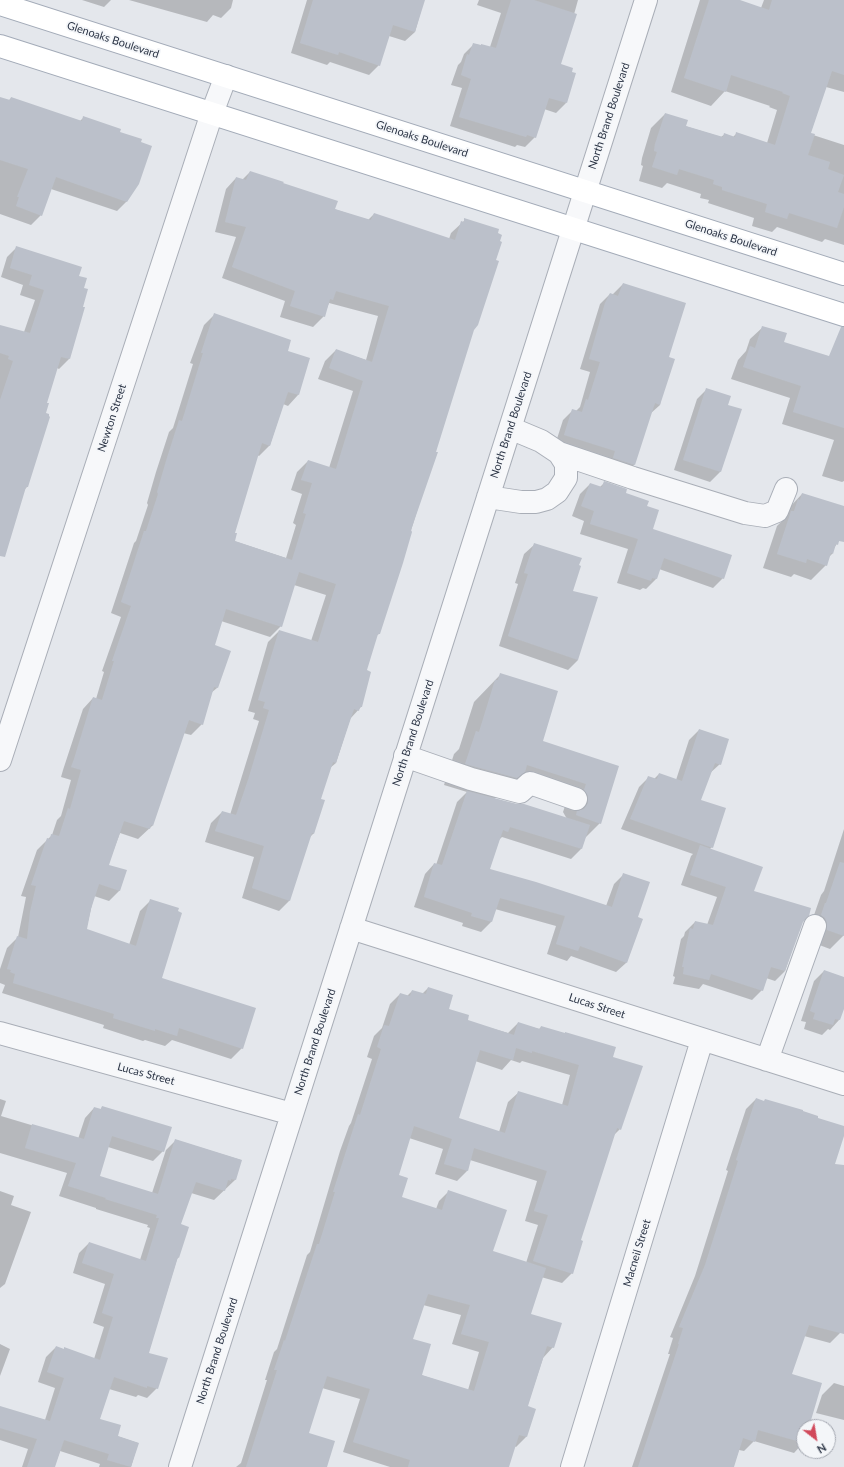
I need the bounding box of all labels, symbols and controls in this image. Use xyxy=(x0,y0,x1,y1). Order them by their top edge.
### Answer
street label: Glenoaks Boulevard xyxy=(65,19,161,61)
street label: North Brand Boulevard xyxy=(585,61,633,171)
street label: Glenoaks Boulevard xyxy=(374,118,470,160)
street label: Glenoaks Boulevard xyxy=(683,217,779,259)
street label: North Brand Boulevard xyxy=(487,370,535,480)
street label: Newton Street xyxy=(95,382,129,454)
street label: North Brand Boulevard xyxy=(389,678,437,788)
street label: North Brand Boulevard xyxy=(291,987,339,1097)
street label: Lucas Street xyxy=(567,991,627,1021)
street label: Lucas Street xyxy=(116,1060,176,1088)
street label: Macneil Street xyxy=(620,1218,654,1288)
street label: North Brand Boulevard xyxy=(193,1296,241,1406)
north arrow xyxy=(796,1419,836,1459)
text: N xyxy=(815,1441,829,1457)

